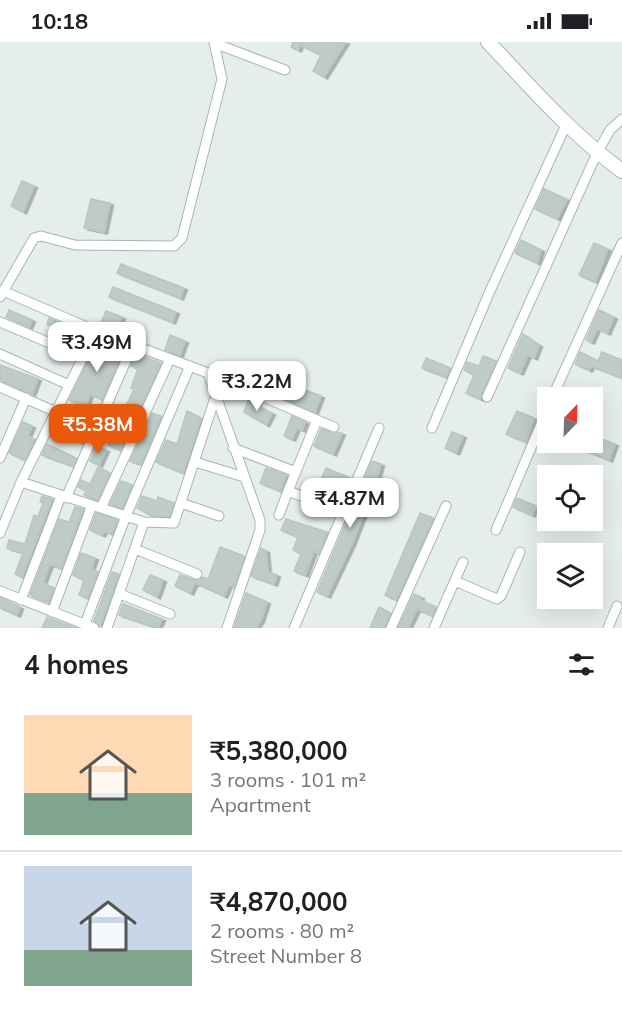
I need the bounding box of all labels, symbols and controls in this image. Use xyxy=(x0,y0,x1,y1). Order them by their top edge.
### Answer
text: 10:18 xyxy=(30,7,88,35)
pin: ₹3.49M xyxy=(48,322,146,373)
text: ₹3.49M xyxy=(62,329,132,354)
pin: ₹3.22M xyxy=(208,361,306,412)
text: ₹3.22M xyxy=(222,368,292,393)
north arrow xyxy=(537,387,603,453)
map controls xyxy=(537,387,603,609)
pin: ₹5.38M xyxy=(49,404,147,455)
text: ₹5.38M xyxy=(63,411,133,436)
button: locate xyxy=(537,465,603,531)
pin: ₹4.87M xyxy=(301,478,399,529)
text: ₹4.87M xyxy=(315,485,385,510)
button: layers xyxy=(537,543,603,609)
text: 4 homes xyxy=(24,648,128,681)
icon: filters xyxy=(565,648,598,681)
text: ₹5,380,000 xyxy=(210,734,348,767)
icon: home xyxy=(72,739,144,811)
text: 3 rooms · 101 m² xyxy=(210,767,366,792)
text: Apartment xyxy=(210,792,311,817)
text: ₹4,870,000 xyxy=(210,885,348,918)
icon: home xyxy=(72,890,144,962)
text: 2 rooms · 80 m² xyxy=(210,918,354,943)
text: Street Number 8 xyxy=(210,943,362,968)

